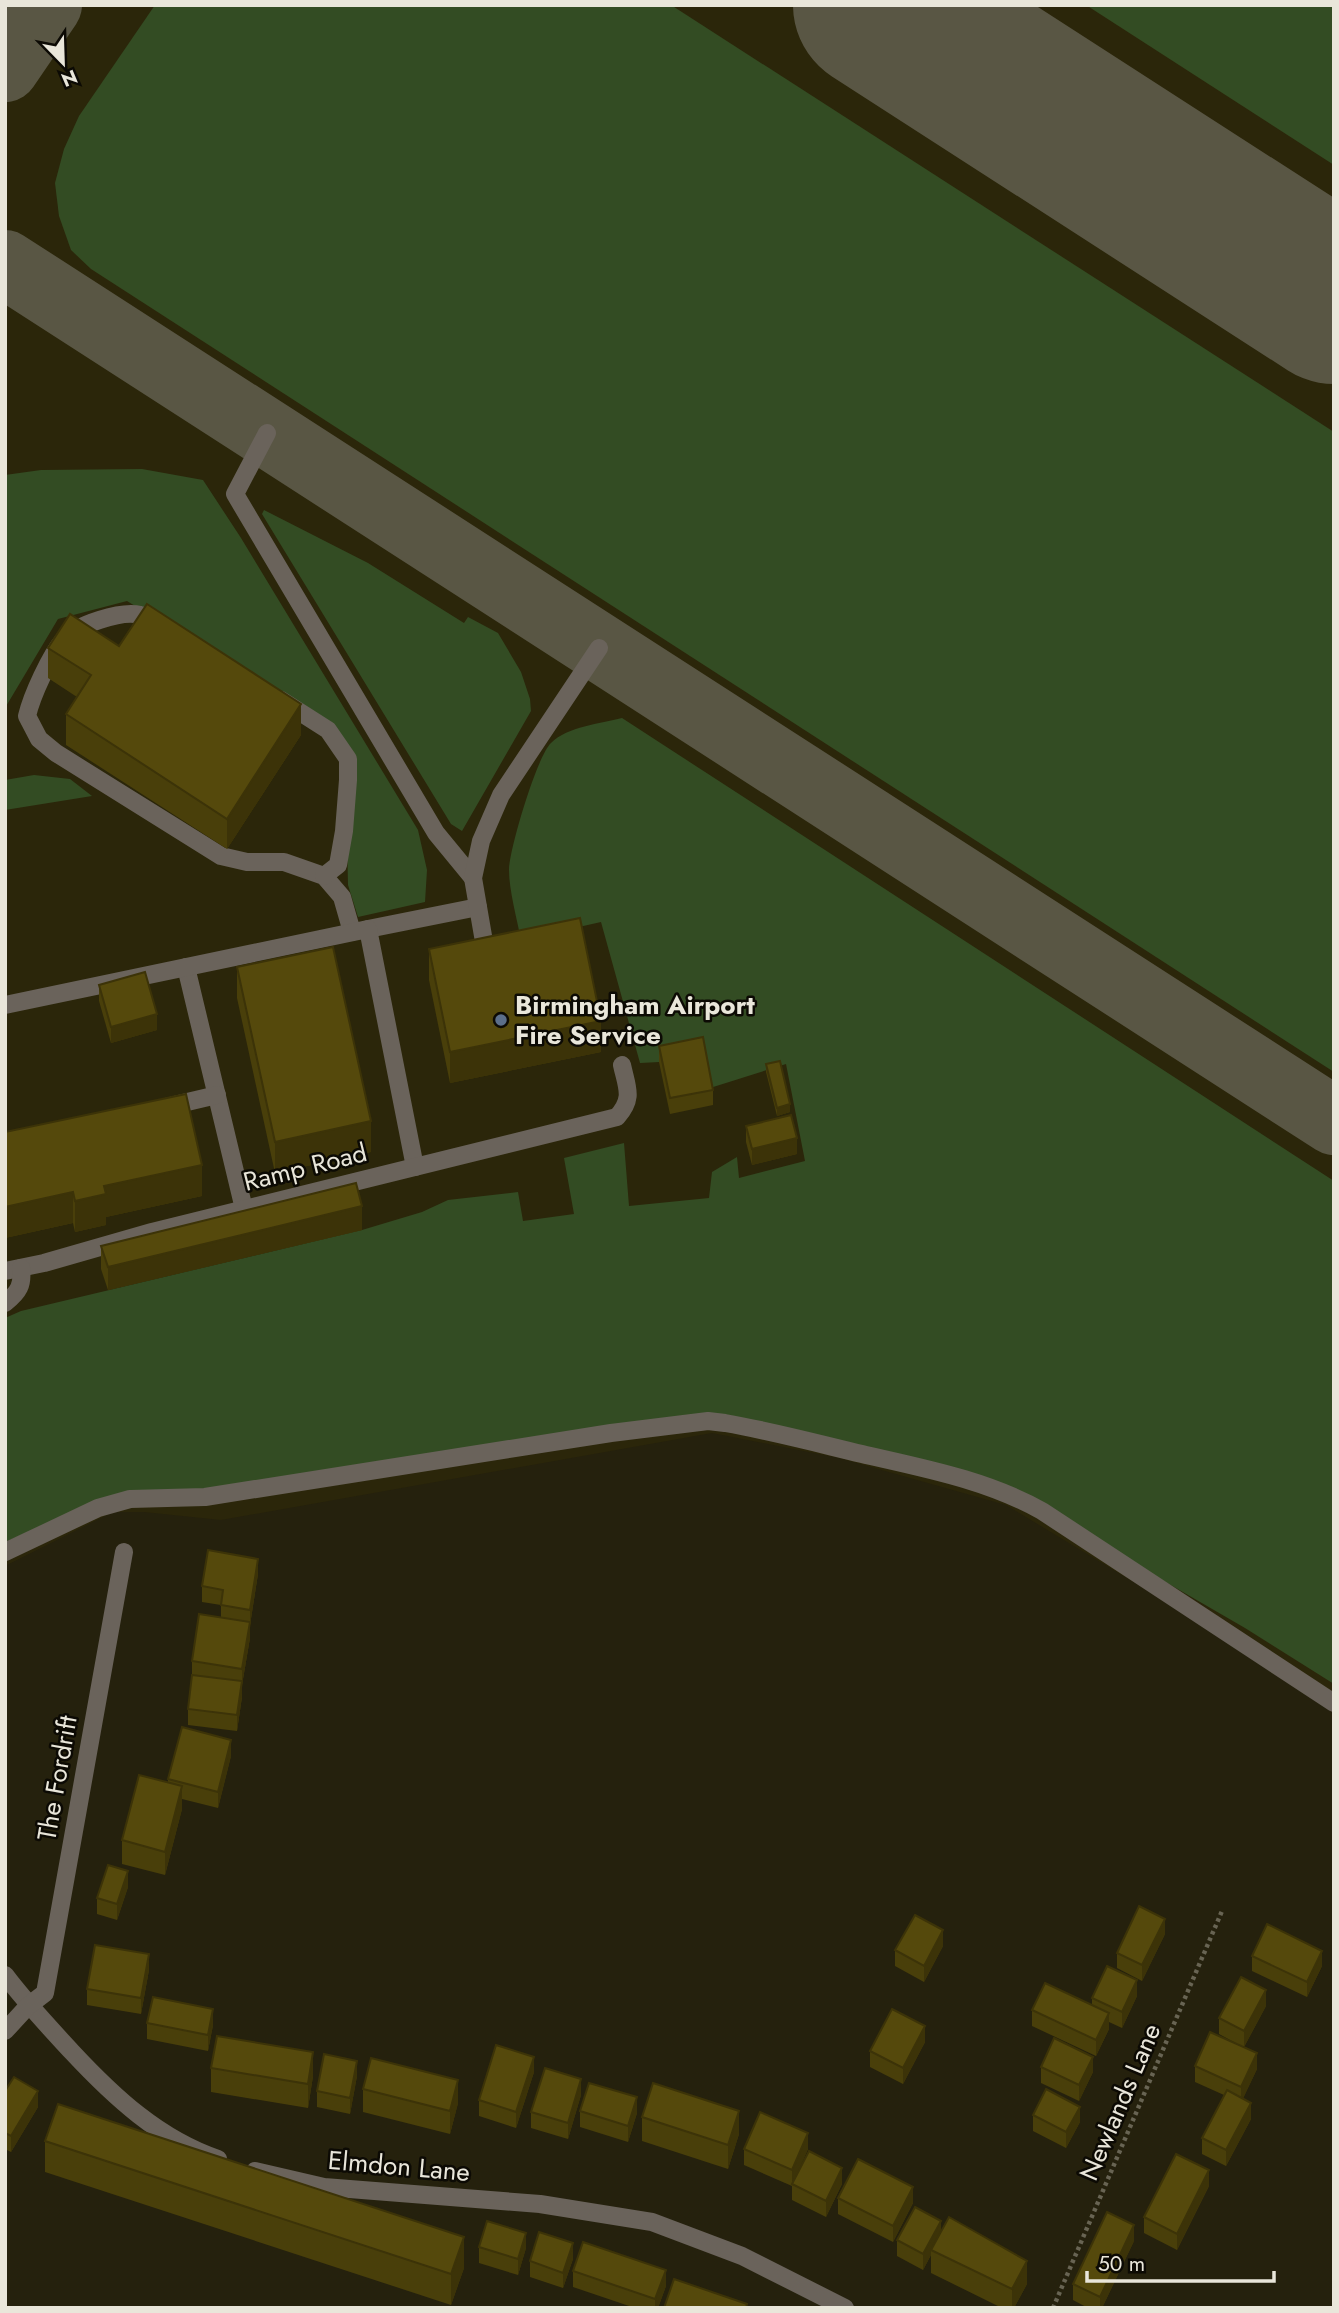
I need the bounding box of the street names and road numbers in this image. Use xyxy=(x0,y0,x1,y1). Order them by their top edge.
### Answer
street label: Ramp Road xyxy=(239,1133,371,1201)
street label: The Fordrift xyxy=(27,1712,87,1844)
street label: Newlands Lane xyxy=(1070,2018,1170,2186)
street label: Elmdon Lane xyxy=(326,2141,472,2191)

